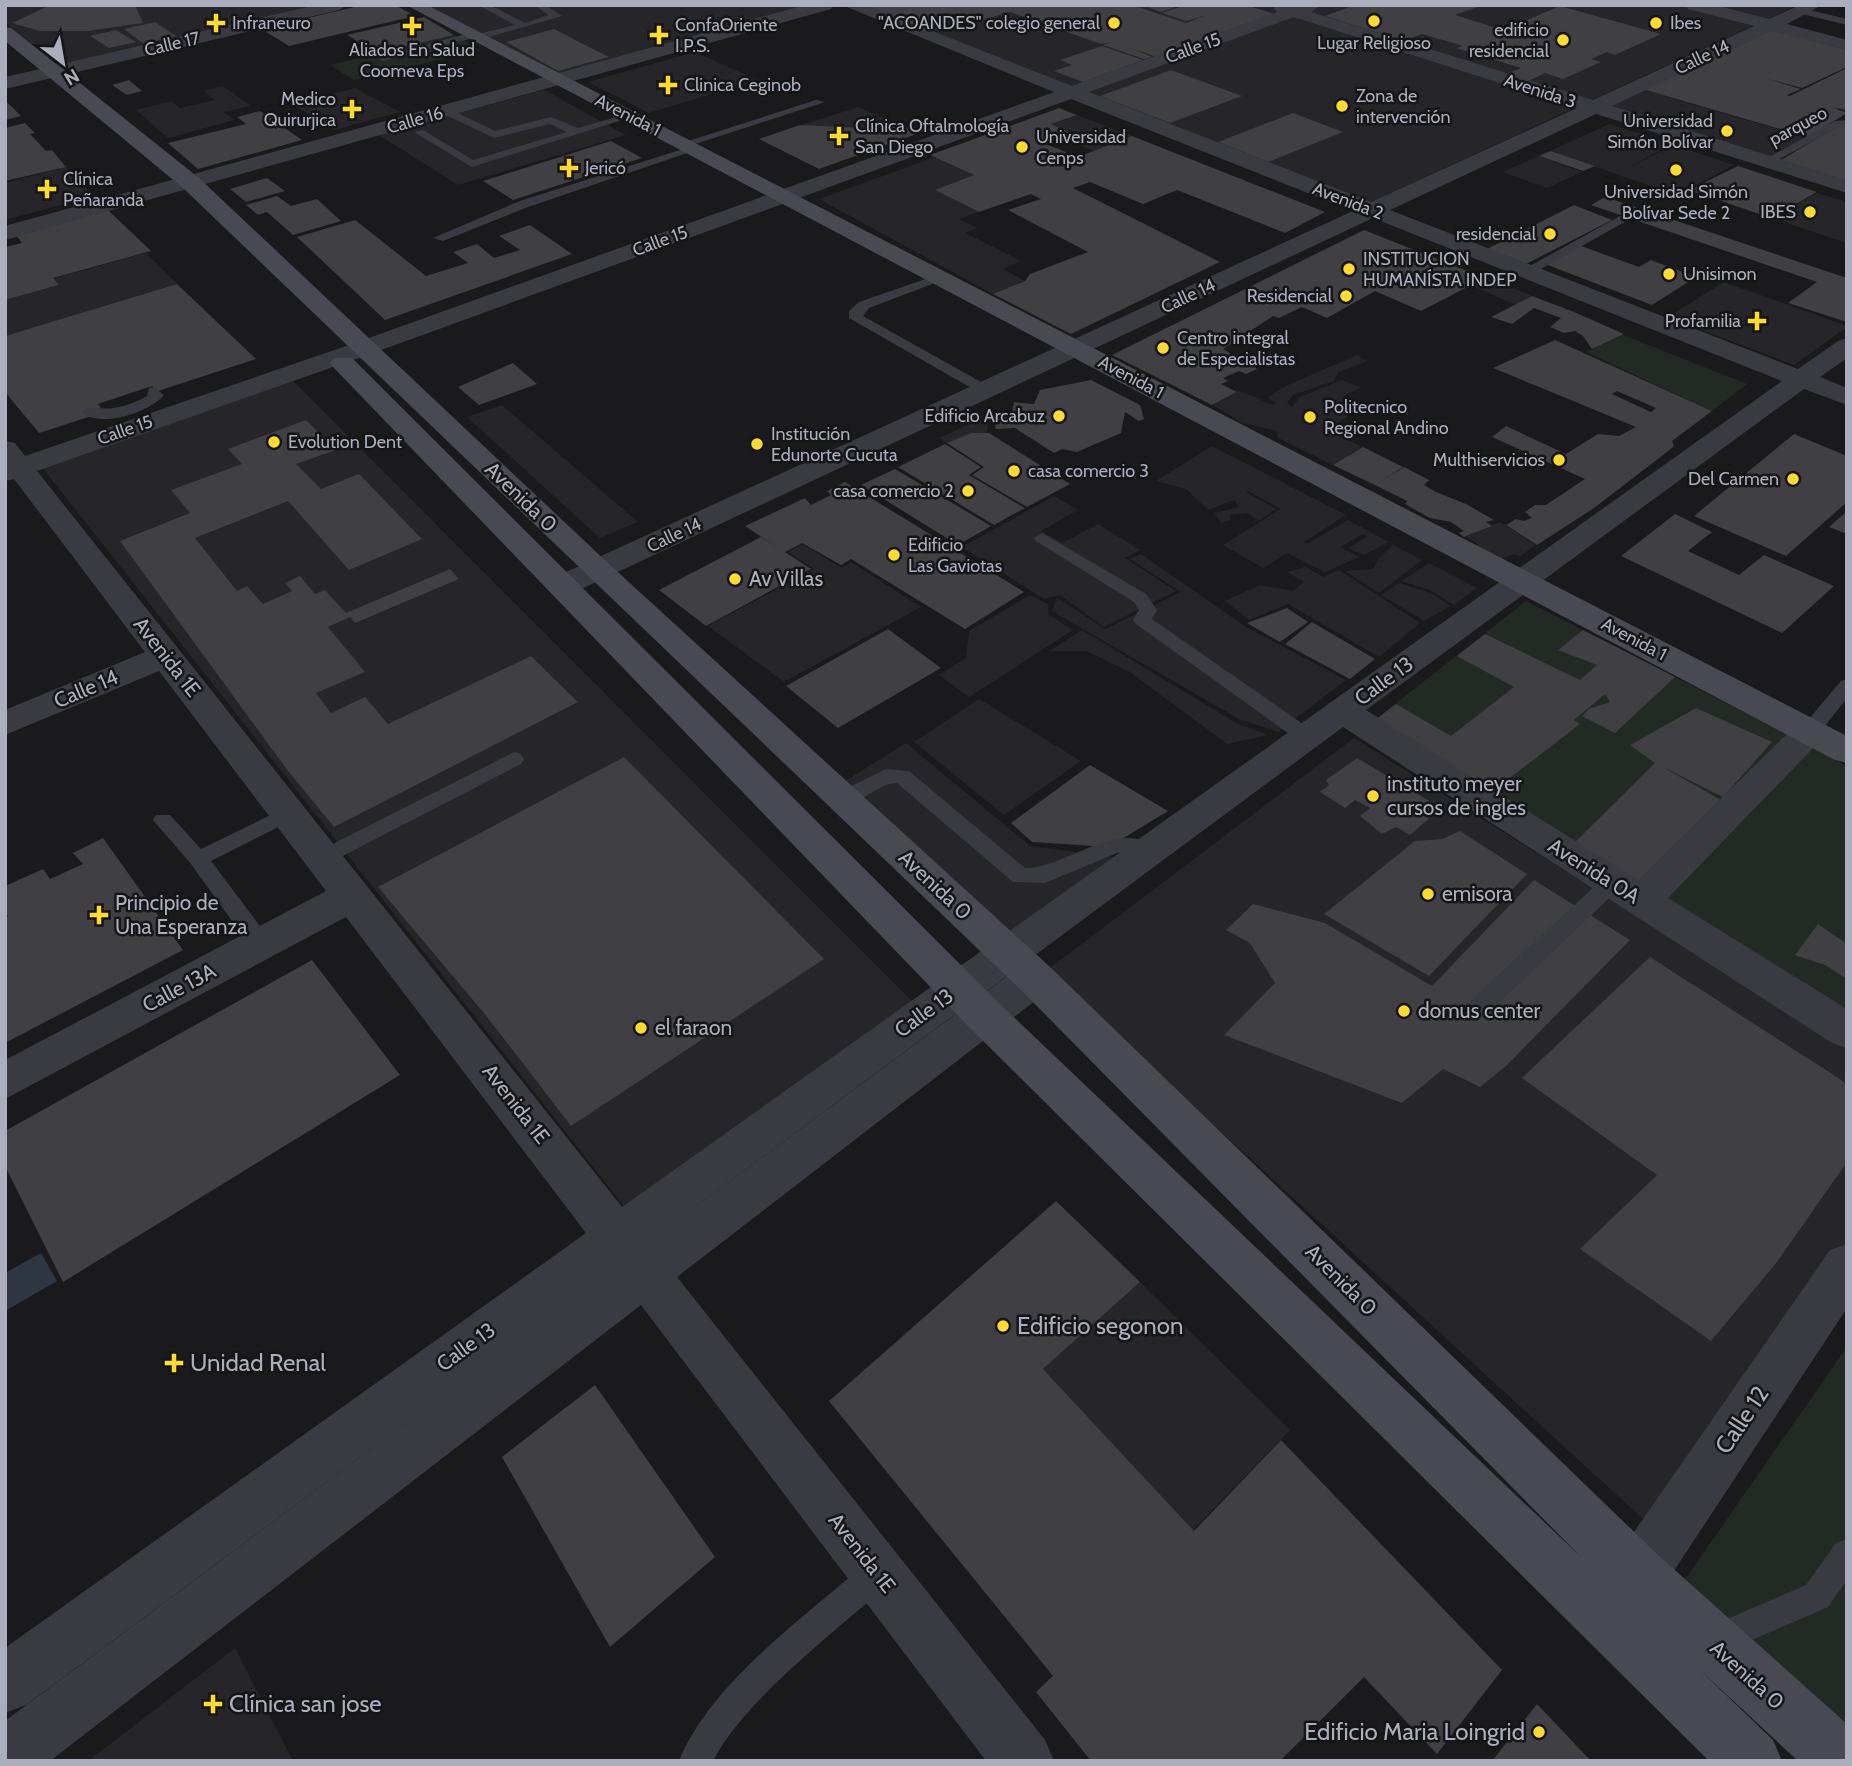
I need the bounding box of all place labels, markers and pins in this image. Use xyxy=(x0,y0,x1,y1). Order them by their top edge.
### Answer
place label: Infraneuro xyxy=(232,12,311,34)
place label: "ACOANDES" colegio general xyxy=(878,12,1101,34)
place label: Ibes xyxy=(1670,12,1701,34)
marker: Infraneuro xyxy=(206,13,226,33)
marker: Lugar Religioso xyxy=(1366,13,1382,29)
place label: ConfaOriente I.P.S. xyxy=(675,14,777,57)
marker: "ACOANDES" colegio general xyxy=(1106,15,1122,31)
marker: Ibes xyxy=(1648,15,1664,31)
marker: Aliados En Salud Coomeva Eps xyxy=(402,16,422,36)
place label: edificio residencial xyxy=(1469,19,1550,62)
marker: ConfaOriente I.P.S. xyxy=(649,25,669,45)
place label: Lugar Religioso xyxy=(1317,32,1431,54)
marker: edificio residencial xyxy=(1555,32,1571,48)
place label: Aliados En Salud Coomeva Eps xyxy=(349,39,475,82)
place label: Clinica Ceginob xyxy=(684,74,801,96)
marker: Clinica Ceginob xyxy=(658,75,678,95)
place label: Zona de intervención xyxy=(1356,85,1451,128)
place label: Medico Quirurjica xyxy=(264,88,336,131)
marker: Zona de intervención xyxy=(1334,98,1350,114)
marker: Medico Quirurjica xyxy=(342,99,362,119)
place label: Universidad Simón Bolívar xyxy=(1607,110,1713,153)
place label: Clínica Oftalmología San Diego xyxy=(855,115,1009,158)
marker: Universidad Simón Bolívar xyxy=(1719,123,1735,139)
marker: Clínica Oftalmología San Diego xyxy=(829,126,849,146)
place label: Universidad Cenps xyxy=(1036,126,1126,169)
marker: Universidad Cenps xyxy=(1014,139,1030,155)
place label: Jericó xyxy=(584,157,626,179)
marker: Jericó xyxy=(559,158,579,178)
marker: Universidad Simón Bolívar Sede 2 xyxy=(1668,162,1684,178)
place label: Clínica Peñaranda xyxy=(63,168,144,211)
marker: Clínica Peñaranda xyxy=(37,179,57,199)
place label: Universidad Simón Bolívar Sede 2 xyxy=(1604,181,1748,224)
place label: IBES xyxy=(1760,201,1796,223)
marker: IBES xyxy=(1802,204,1818,220)
place label: residencial xyxy=(1456,223,1537,245)
marker: residencial xyxy=(1542,226,1558,242)
place label: INSTITUCION HUMANÍSTA INDEP xyxy=(1363,248,1516,291)
marker: INSTITUCION HUMANÍSTA INDEP xyxy=(1341,261,1357,277)
place label: Unisimon xyxy=(1683,263,1757,285)
marker: Unisimon xyxy=(1661,266,1677,282)
place label: Residencial xyxy=(1247,285,1333,307)
marker: Residencial xyxy=(1338,288,1354,304)
place label: Profamilia xyxy=(1665,310,1741,332)
marker: Profamilia xyxy=(1747,311,1767,331)
place label: Centro integral de Especialistas xyxy=(1177,327,1295,370)
marker: Centro integral de Especialistas xyxy=(1155,340,1171,356)
place label: Politecnico Regional Andino xyxy=(1324,396,1449,439)
place label: Edificio Arcabuz xyxy=(925,405,1046,427)
marker: Edificio Arcabuz xyxy=(1051,408,1067,424)
marker: Politecnico Regional Andino xyxy=(1302,409,1318,425)
place label: Institución Edunorte Cucuta xyxy=(771,423,898,466)
place label: Evolution Dent xyxy=(288,431,402,453)
marker: Evolution Dent xyxy=(266,434,282,450)
marker: Institución Edunorte Cucuta xyxy=(749,436,765,452)
place label: Multhiservicios xyxy=(1433,449,1545,471)
marker: Multhiservicios xyxy=(1551,452,1567,468)
place label: casa comercio 3 xyxy=(1028,460,1149,482)
marker: casa comercio 3 xyxy=(1006,463,1022,479)
place label: Del Carmen xyxy=(1688,468,1779,490)
marker: Del Carmen xyxy=(1785,471,1801,487)
place label: casa comercio 2 xyxy=(833,480,954,502)
marker: casa comercio 2 xyxy=(960,483,976,499)
place label: Edificio Las Gaviotas xyxy=(908,534,1002,577)
marker: Edificio Las Gaviotas xyxy=(886,547,902,563)
place label: Av Villas xyxy=(749,566,823,591)
marker: Av Villas xyxy=(727,571,743,587)
place label: instituto meyer cursos de ingles xyxy=(1387,771,1526,820)
marker: instituto meyer cursos de ingles xyxy=(1365,788,1381,804)
place label: emisora xyxy=(1442,881,1512,906)
marker: emisora xyxy=(1420,886,1436,902)
place label: Principio de Una Esperanza xyxy=(115,890,247,939)
marker: Principio de Una Esperanza xyxy=(89,905,109,925)
place label: domus center xyxy=(1418,998,1540,1023)
marker: domus center xyxy=(1396,1003,1412,1019)
place label: el faraon xyxy=(655,1015,732,1040)
marker: el faraon xyxy=(633,1020,649,1036)
place label: Edificio segonon xyxy=(1017,1311,1183,1340)
marker: Edificio segonon xyxy=(995,1318,1011,1334)
place label: Unidad Renal xyxy=(190,1348,326,1377)
marker: Unidad Renal xyxy=(164,1353,184,1373)
place label: Clínica san jose xyxy=(229,1689,382,1718)
marker: Clínica san jose xyxy=(203,1694,223,1714)
place label: Edificio Maria Loingrid xyxy=(1304,1717,1525,1746)
marker: Edificio Maria Loingrid xyxy=(1531,1724,1547,1740)

